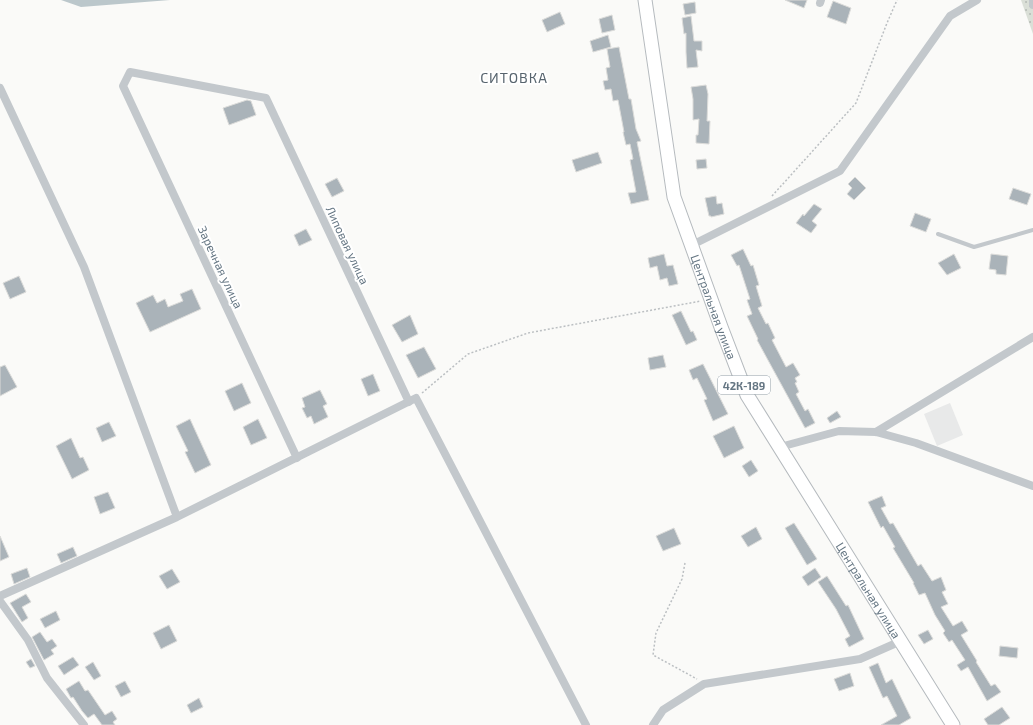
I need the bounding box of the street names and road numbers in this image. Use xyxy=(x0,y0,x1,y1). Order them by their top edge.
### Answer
street label: Липовая улица xyxy=(323,204,372,287)
street label: Заречная улица xyxy=(195,224,246,311)
street label: Центральная улица xyxy=(688,253,740,361)
road number: 42К-189 xyxy=(718,376,770,394)
street label: Центральная улица xyxy=(833,539,904,641)

